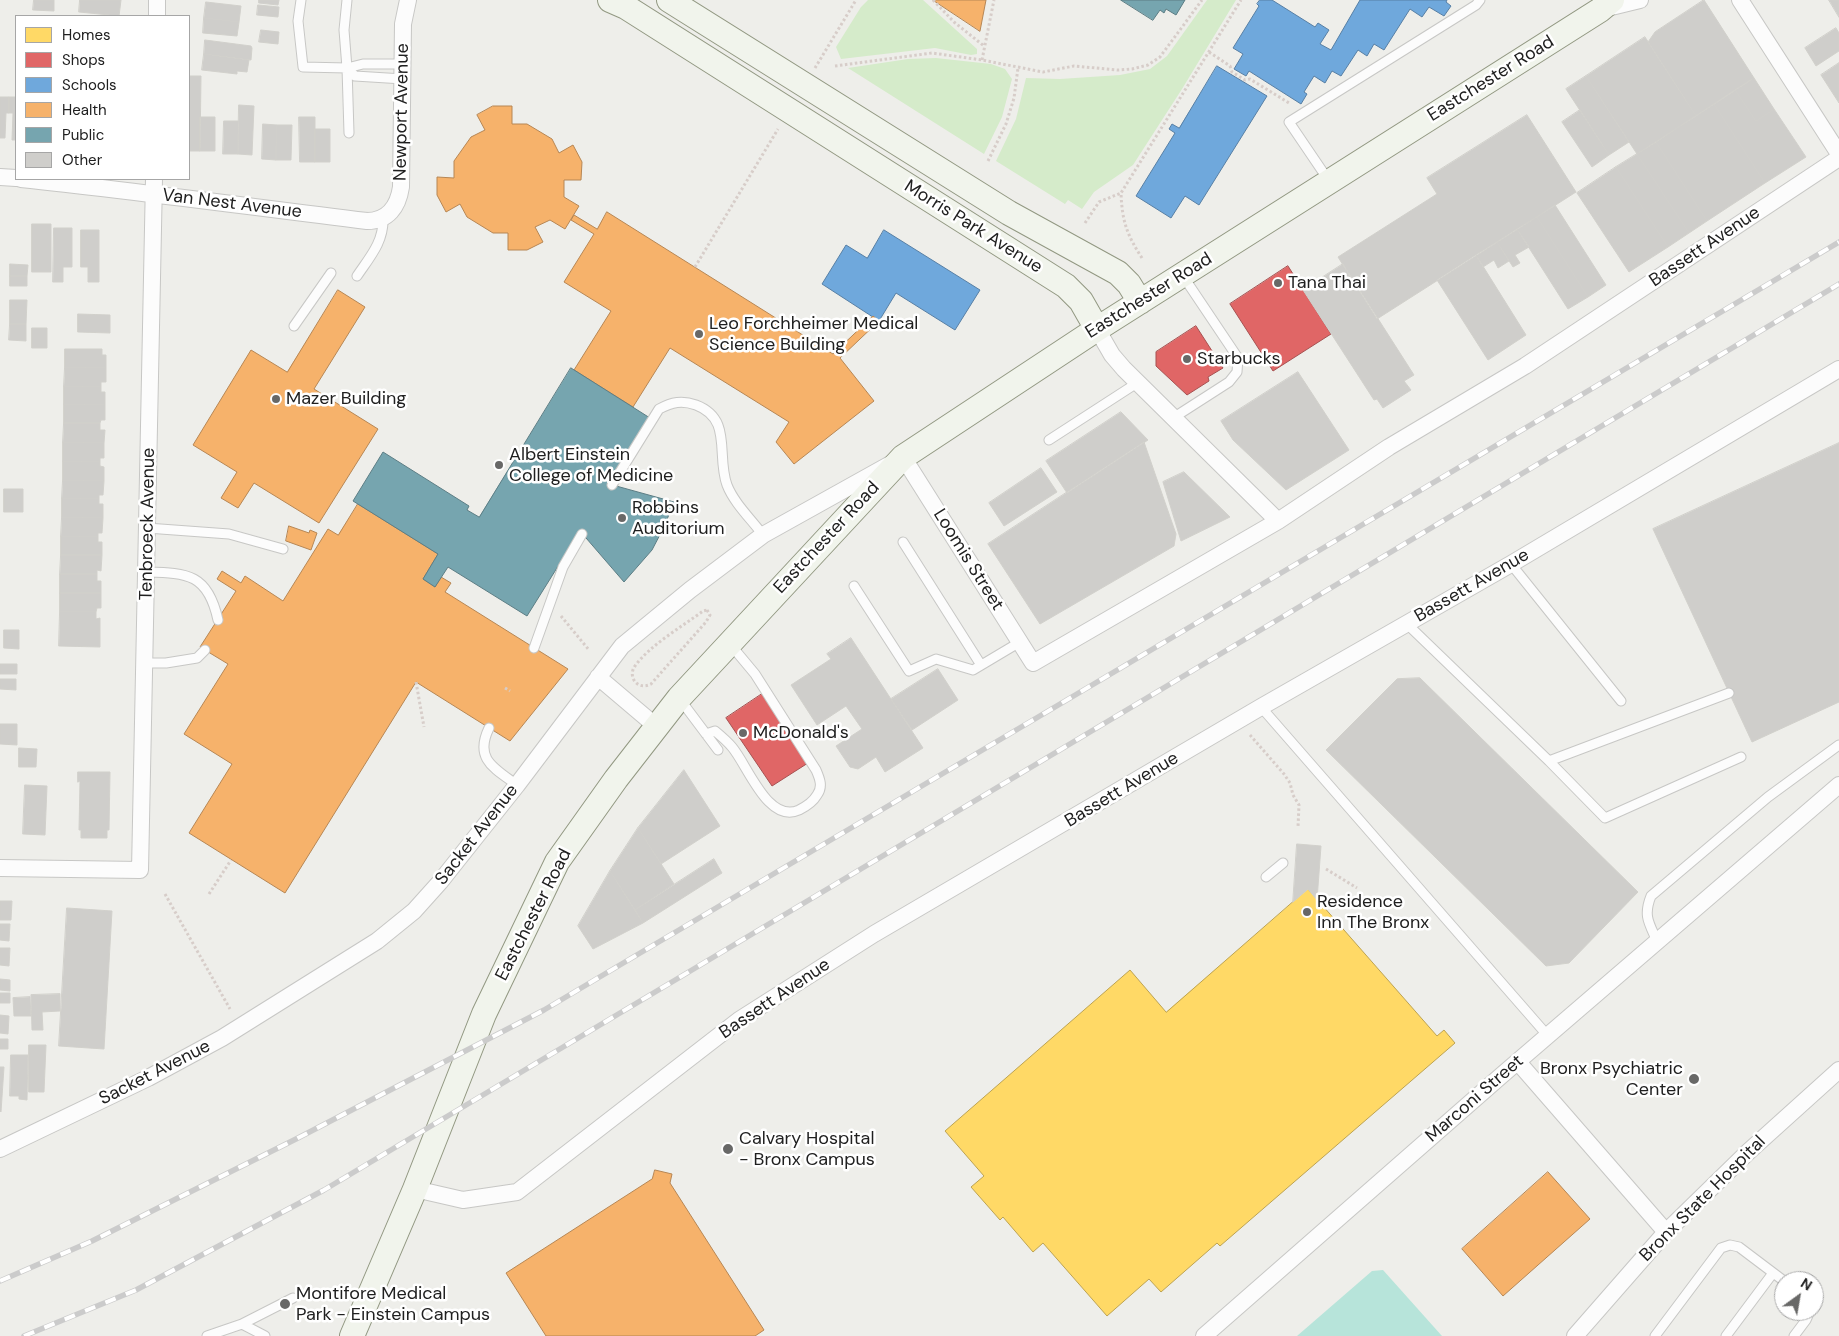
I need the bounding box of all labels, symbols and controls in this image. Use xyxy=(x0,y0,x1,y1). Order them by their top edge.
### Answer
legend xyxy=(15,15,190,180)
text: Homes xyxy=(62,25,111,45)
street label: Eastchester Road xyxy=(1424,31,1558,127)
street label: Newport Avenue xyxy=(390,43,414,181)
text: Shops xyxy=(62,50,105,70)
text: Schools xyxy=(62,75,117,95)
text: Health xyxy=(62,100,107,120)
text: Public xyxy=(62,125,104,145)
text: Other xyxy=(62,150,102,170)
street label: Morris Park Avenue xyxy=(900,176,1046,278)
street label: Van Nest Avenue xyxy=(161,185,303,223)
street label: Bassett Avenue xyxy=(1646,202,1764,292)
street label: Eastchester Road xyxy=(1082,248,1216,344)
place label: Tana Thai xyxy=(1288,272,1366,294)
marker: Tana Thai xyxy=(1272,277,1284,289)
place label: Leo Forchheimer Medical Science Building xyxy=(709,313,918,356)
marker: Leo Forchheimer Medical Science Building xyxy=(693,328,705,340)
place label: Starbucks xyxy=(1197,348,1280,370)
marker: Starbucks xyxy=(1181,353,1193,365)
place label: Mazer Building xyxy=(286,388,406,410)
marker: Mazer Building xyxy=(270,393,282,405)
place label: Albert Einstein College of Medicine xyxy=(509,444,673,486)
street label: Tenbroeck Avenue xyxy=(136,447,160,601)
marker: Albert Einstein College of Medicine xyxy=(493,459,505,471)
street label: Eastchester Road xyxy=(770,478,884,598)
place label: Robbins Auditorium xyxy=(632,497,724,540)
street label: Loomis Street xyxy=(928,505,1008,615)
marker: Robbins Auditorium xyxy=(616,512,628,524)
street label: Bassett Avenue xyxy=(1411,544,1533,628)
place label: McDonald's xyxy=(753,722,849,744)
marker: McDonald's xyxy=(737,727,749,739)
street label: Bassett Avenue xyxy=(1061,748,1183,832)
street label: Sacket Avenue xyxy=(431,780,523,890)
street label: Eastchester Road xyxy=(491,845,577,985)
place label: Residence Inn The Bronx xyxy=(1317,891,1429,934)
marker: Residence Inn The Bronx xyxy=(1301,906,1313,918)
street label: Bassett Avenue xyxy=(716,954,834,1044)
street label: Sacket Avenue xyxy=(96,1036,214,1110)
street label: Marconi Street xyxy=(1422,1051,1528,1147)
place label: Bronx Psychiatric Center xyxy=(1540,1058,1683,1100)
marker: Bronx Psychiatric Center xyxy=(1687,1072,1701,1086)
place label: Calvary Hospital - Bronx Campus xyxy=(739,1128,875,1170)
street label: Bronx State Hospital xyxy=(1636,1132,1770,1266)
marker: Calvary Hospital - Bronx Campus xyxy=(721,1142,735,1156)
north arrow xyxy=(1774,1271,1824,1321)
text: N xyxy=(1797,1274,1816,1294)
place label: Montifore Medical Park - Einstein Campus xyxy=(296,1283,490,1326)
marker: Montifore Medical Park - Einstein Campus xyxy=(278,1297,292,1311)

